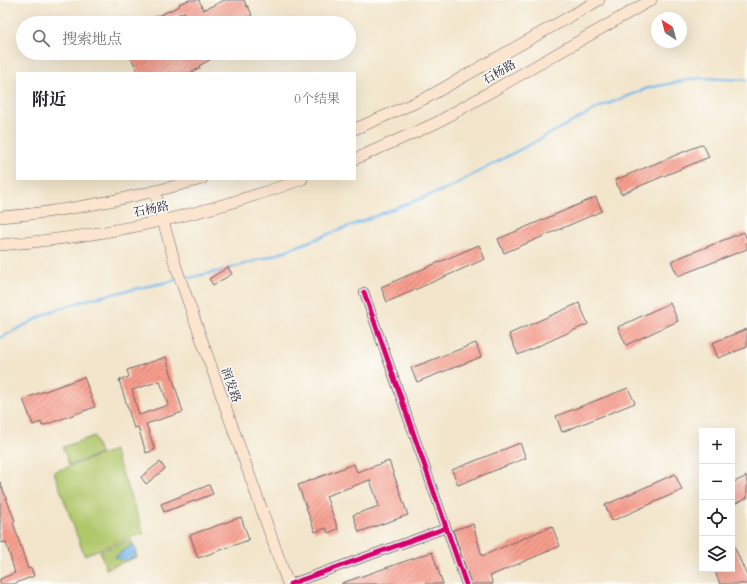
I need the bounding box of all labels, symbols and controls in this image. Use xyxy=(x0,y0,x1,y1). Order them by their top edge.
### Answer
north arrow xyxy=(651,12,687,48)
search box xyxy=(16,16,356,60)
icon: search xyxy=(30,27,52,49)
text: 搜索地点 xyxy=(62,29,122,49)
street label: 石杨路 xyxy=(479,56,519,88)
text: 附近 xyxy=(32,88,66,111)
text: 0个结果 xyxy=(294,90,340,108)
street label: 石杨路 xyxy=(132,197,170,221)
street label: 润发路 xyxy=(218,365,244,405)
map controls xyxy=(699,428,735,572)
button: + xyxy=(699,428,735,464)
button: − xyxy=(699,464,735,500)
button: locate xyxy=(699,500,735,536)
button: layers xyxy=(699,536,735,572)

